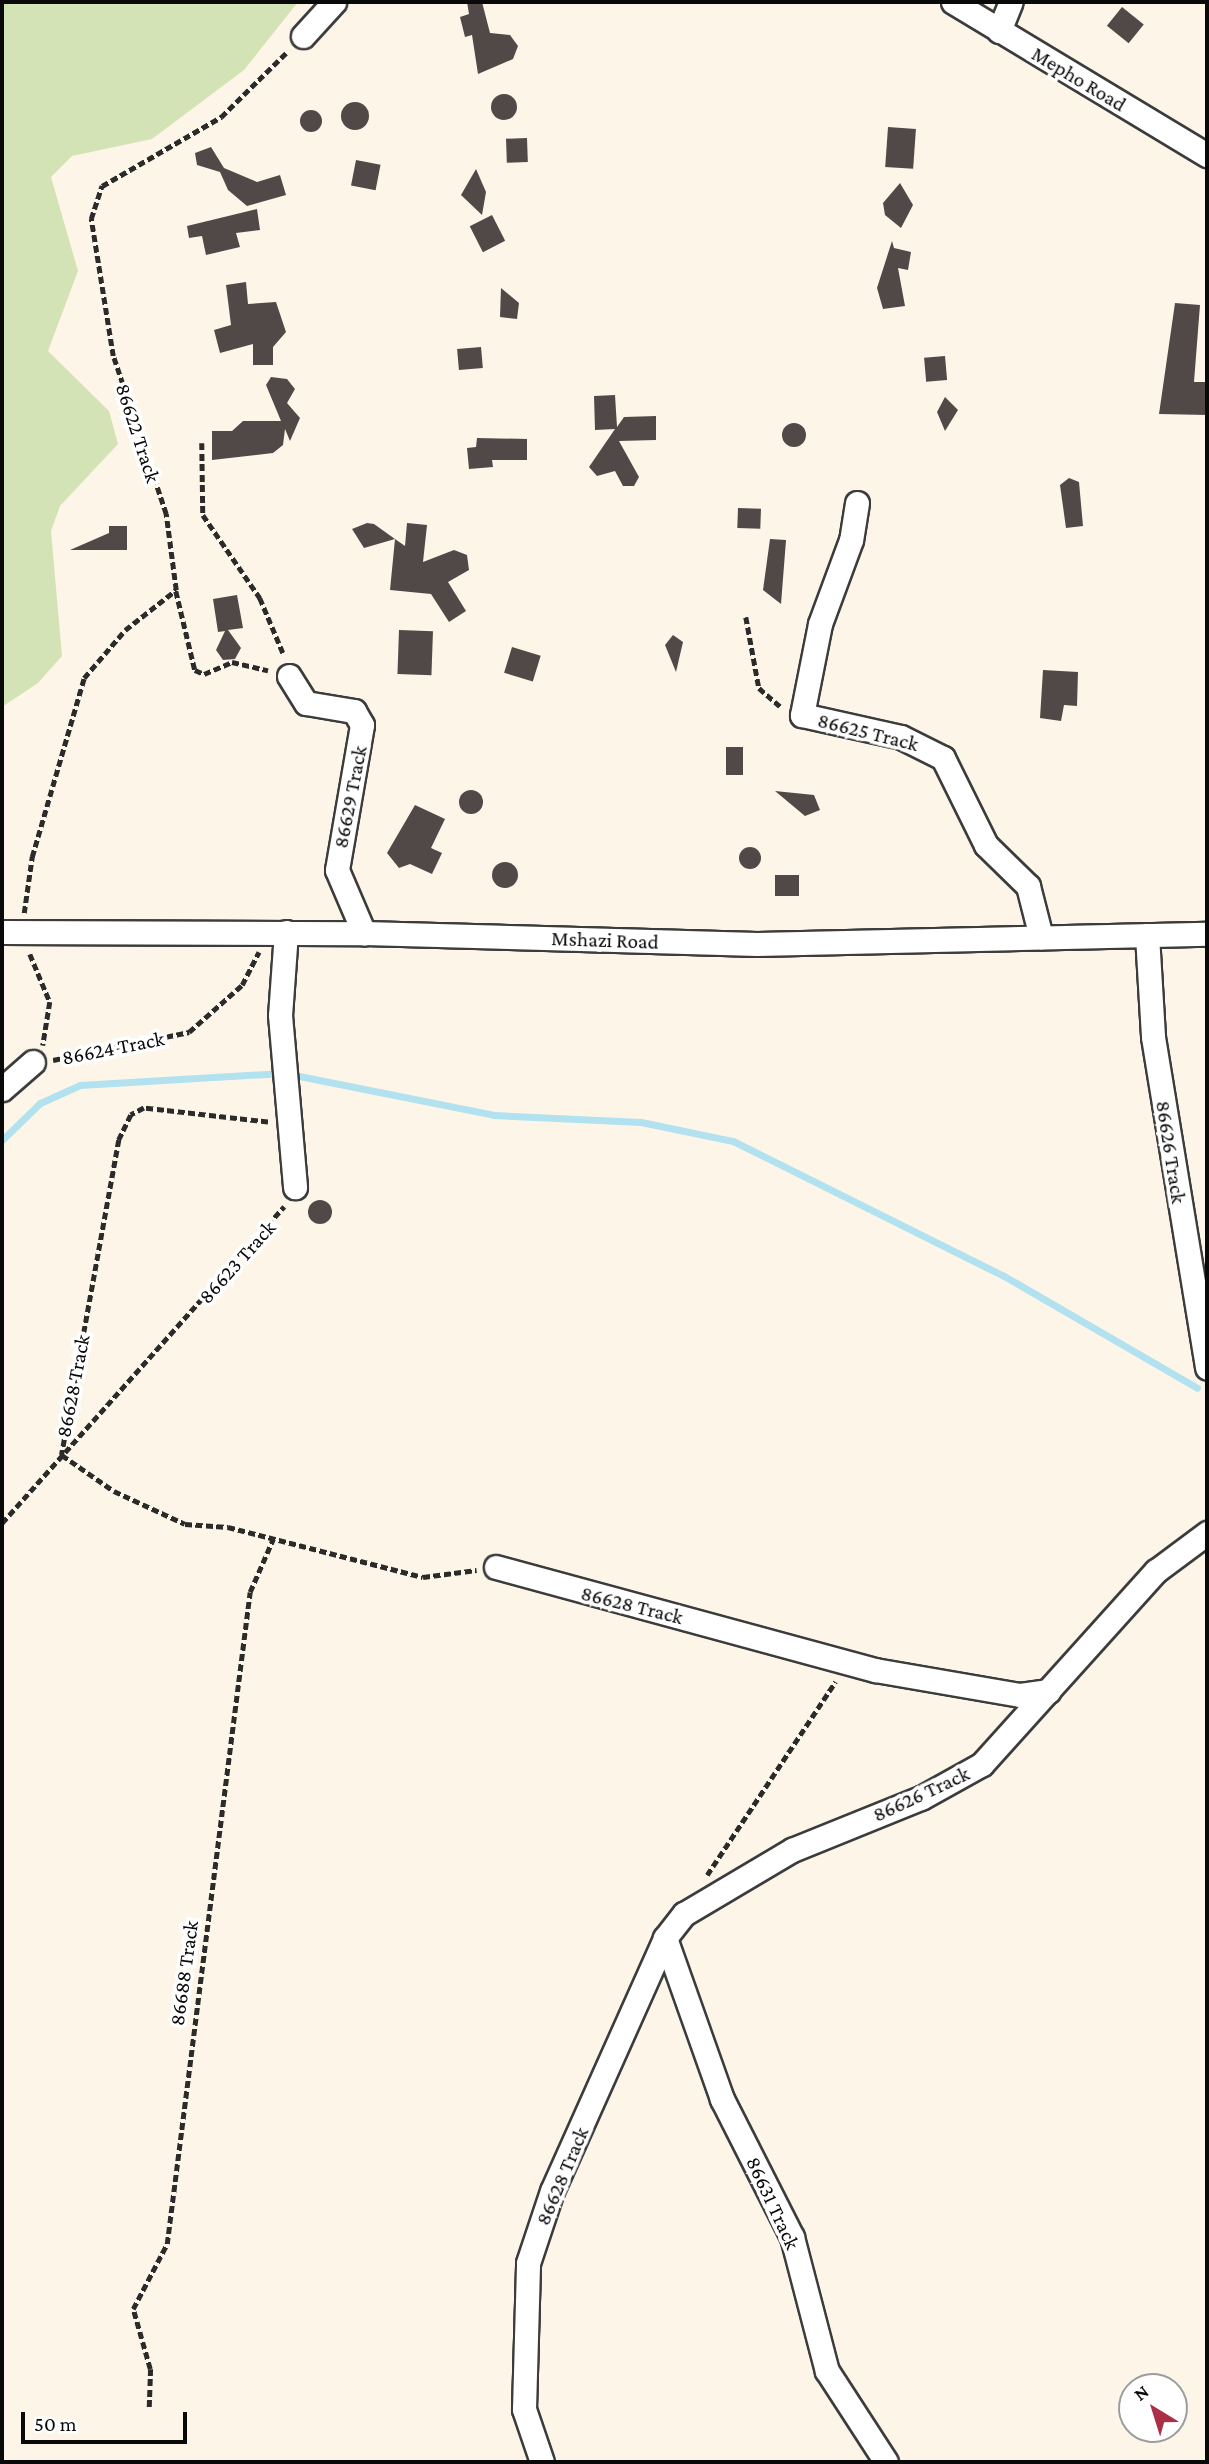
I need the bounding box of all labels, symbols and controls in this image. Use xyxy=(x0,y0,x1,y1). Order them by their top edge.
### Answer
street label: Mepho Road xyxy=(1027,41,1131,117)
street label: 86622 Track xyxy=(110,380,166,486)
street label: 86625 Track xyxy=(815,707,921,757)
street label: 86629 Track xyxy=(328,744,372,850)
street label: Mshazi Road xyxy=(551,926,659,954)
street label: 86624 Track xyxy=(60,1026,166,1070)
street label: 86626 Track xyxy=(1150,1099,1192,1205)
street label: 86623 Track xyxy=(193,1215,281,1309)
street label: 86628 Track xyxy=(51,1332,95,1440)
street label: 86628 Track xyxy=(578,1580,686,1630)
street label: 86626 Track xyxy=(869,1761,973,1827)
street label: 86688 Track xyxy=(164,1919,204,2027)
street label: 86628 Track xyxy=(530,2123,594,2229)
street label: 86631 Track xyxy=(741,2153,805,2253)
north arrow xyxy=(1118,2373,1188,2443)
text: N xyxy=(1129,2380,1153,2405)
scale bar xyxy=(24,2398,191,2442)
text: 50 m xyxy=(34,2412,77,2436)

